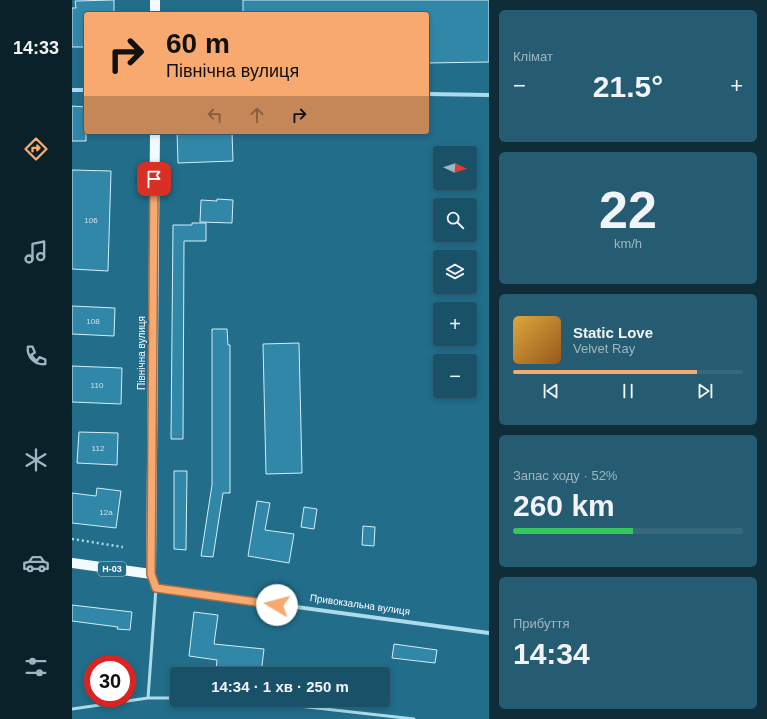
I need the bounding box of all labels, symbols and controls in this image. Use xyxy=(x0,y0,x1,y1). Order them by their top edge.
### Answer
icon: right xyxy=(100,28,152,80)
text: 60 m xyxy=(166,28,230,59)
text: 14:33 xyxy=(13,38,59,58)
text: Клімат xyxy=(513,49,553,64)
text: Північна вулиця xyxy=(166,61,299,81)
text: 21.5° xyxy=(593,70,663,103)
text: − xyxy=(513,73,526,98)
text: + xyxy=(730,73,743,98)
icon: left xyxy=(204,104,226,126)
icon: ahead xyxy=(246,104,268,126)
icon: right xyxy=(288,104,310,126)
icon: directions xyxy=(22,135,50,163)
north arrow xyxy=(433,146,477,190)
map controls xyxy=(433,146,477,398)
pin xyxy=(137,162,171,196)
icon: arrive xyxy=(143,168,165,190)
text: 22 xyxy=(599,181,657,239)
button: search xyxy=(433,198,477,242)
house number: 106 xyxy=(84,216,98,225)
text: km/h xyxy=(614,236,642,251)
icon: music xyxy=(22,238,50,266)
button: layers xyxy=(433,250,477,294)
button: + xyxy=(433,302,477,346)
street label: Північна вулиця xyxy=(136,316,147,390)
house number: 108 xyxy=(86,317,100,326)
text: Static Love xyxy=(573,324,653,341)
text: Velvet Ray xyxy=(573,341,635,356)
icon: phone xyxy=(22,342,50,370)
button: − xyxy=(433,354,477,398)
icon: previous xyxy=(540,380,562,402)
icon: pause xyxy=(617,380,639,402)
icon: next xyxy=(694,380,716,402)
house number: 110 xyxy=(91,381,104,390)
house number: 112 xyxy=(92,444,105,453)
icon: climate xyxy=(22,446,50,474)
text: Запас ходу · 52% xyxy=(513,468,617,483)
text: 260 km xyxy=(513,489,615,522)
house number: 12а xyxy=(99,508,113,517)
icon: car xyxy=(22,549,50,577)
road number: Н-03 xyxy=(98,562,126,576)
position arrow xyxy=(256,584,298,626)
street label: Привокзальна вулиця xyxy=(309,592,411,617)
text: Прибуття xyxy=(513,616,569,631)
text: 14:34 xyxy=(513,637,590,670)
icon: filters xyxy=(22,653,50,681)
speed limit sign: 30 xyxy=(84,655,136,707)
text: 14:34 · 1 хв · 250 m xyxy=(211,678,349,695)

